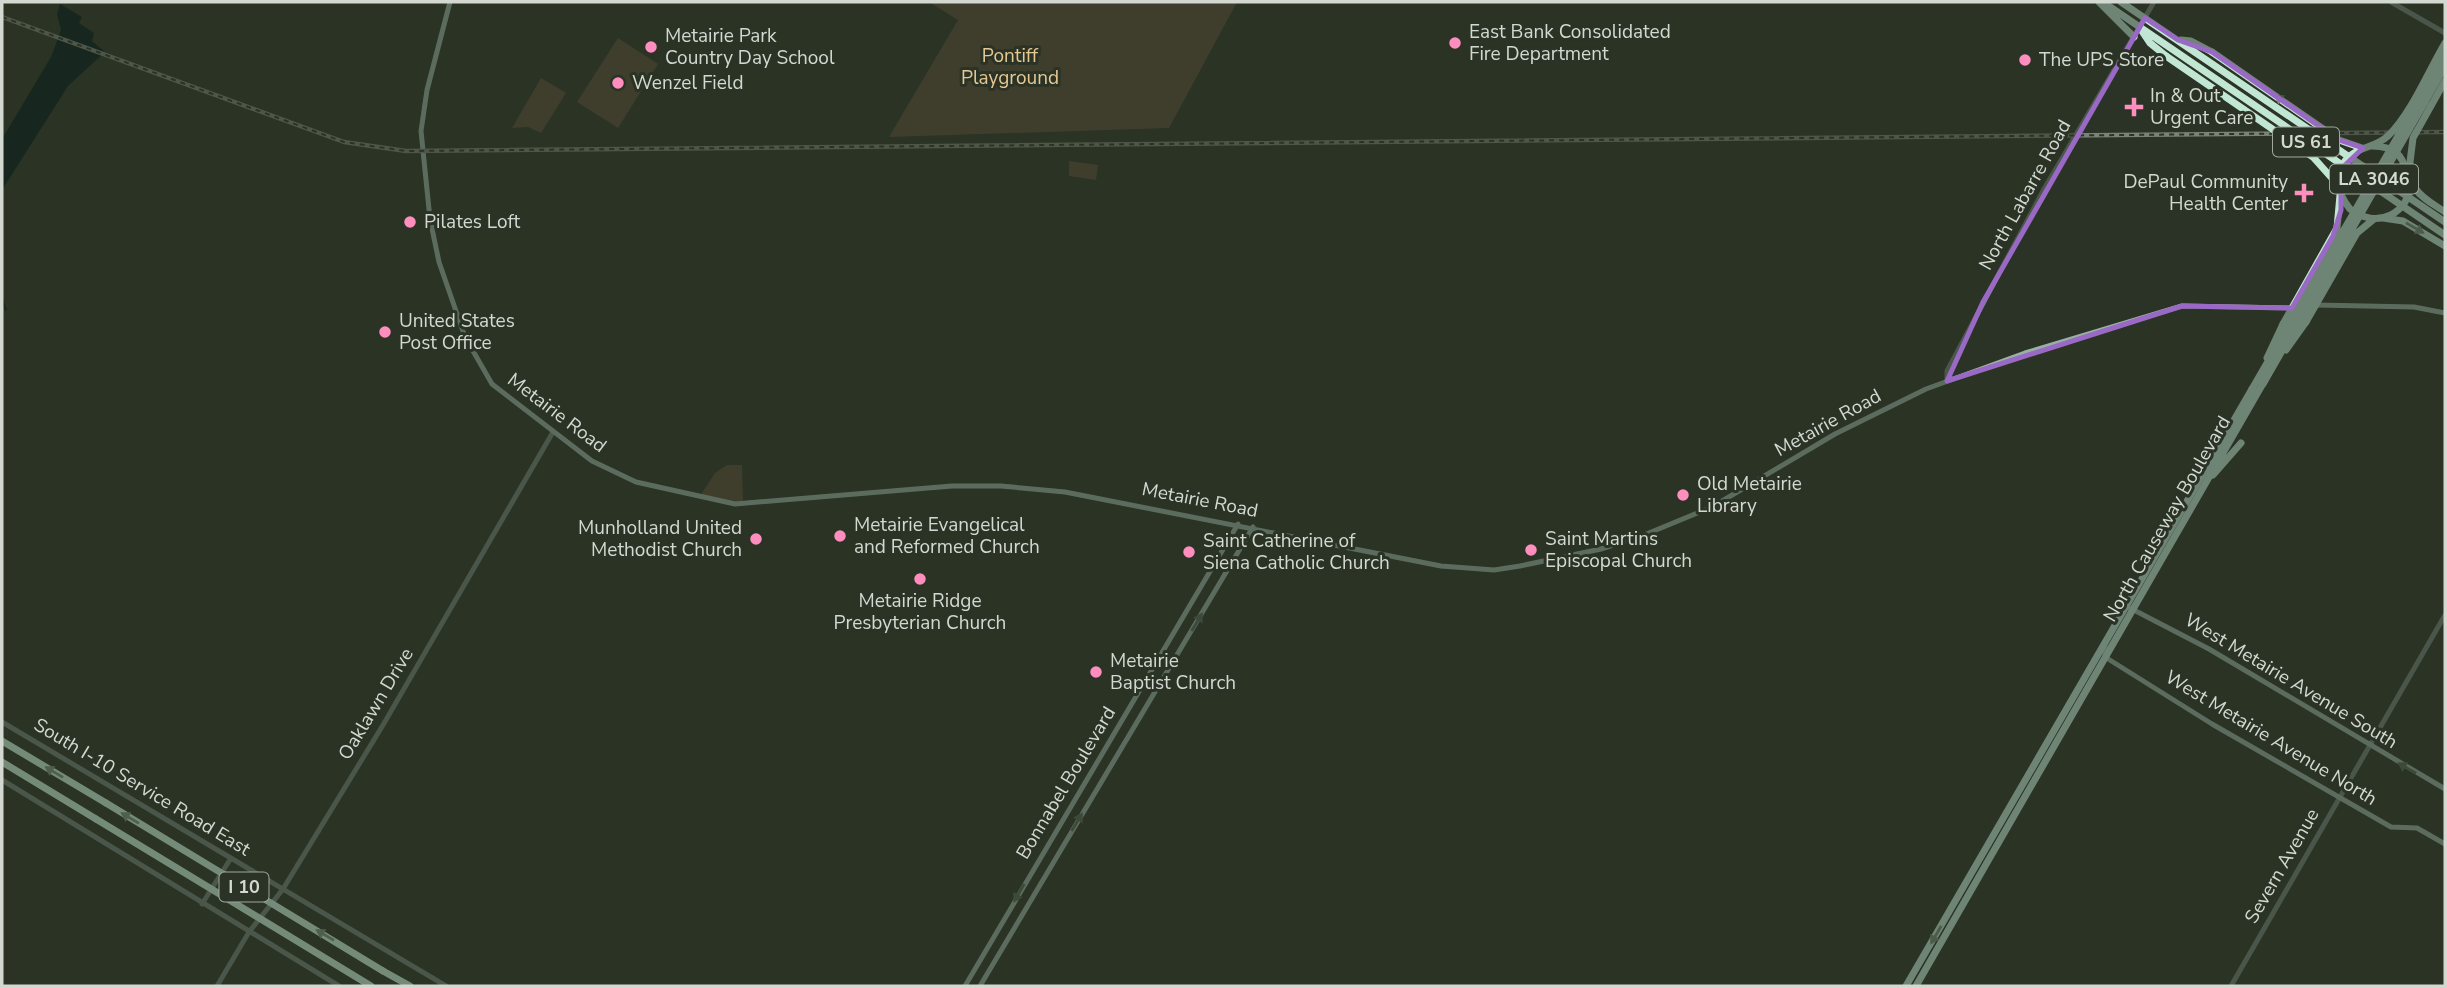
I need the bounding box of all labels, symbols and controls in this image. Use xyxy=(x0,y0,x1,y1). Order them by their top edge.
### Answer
place label: East Bank Consolidated Fire Department xyxy=(1469,19,1671,67)
place label: Metairie Park Country Day School xyxy=(665,23,835,71)
marker: East Bank Consolidated Fire Department xyxy=(1447,35,1463,51)
marker: Metairie Park Country Day School xyxy=(643,39,659,55)
park label: Pontiff Playground xyxy=(961,43,1059,91)
place label: The UPS Store xyxy=(2039,47,2164,73)
marker: The UPS Store xyxy=(2017,52,2033,68)
place label: Wenzel Field xyxy=(632,70,743,96)
marker: Wenzel Field xyxy=(610,75,626,91)
place label: In & Out Urgent Care xyxy=(2150,83,2253,131)
one-way arrow xyxy=(2274,94,2292,108)
marker: In & Out Urgent Care xyxy=(2124,97,2144,117)
street label: North Labarre Road xyxy=(1973,115,2077,275)
road number: US 61 xyxy=(2273,127,2339,156)
road number: LA 3046 xyxy=(2330,164,2418,194)
place label: DePaul Community Health Center xyxy=(2123,169,2288,217)
marker: DePaul Community Health Center xyxy=(2294,183,2314,203)
place label: Pilates Loft xyxy=(424,209,520,235)
marker: Pilates Loft xyxy=(402,214,418,230)
one-way arrow xyxy=(2406,222,2425,234)
place label: United States Post Office xyxy=(399,308,515,356)
marker: United States Post Office xyxy=(377,324,393,340)
street label: Metairie Road xyxy=(502,367,612,459)
street label: Metairie Road xyxy=(1770,383,1886,463)
street label: North Causeway Boulevard xyxy=(2097,411,2237,627)
place label: Old Metairie Library xyxy=(1697,471,1802,519)
street label: Metairie Road xyxy=(1140,476,1260,524)
marker: Old Metairie Library xyxy=(1675,487,1691,503)
place label: Metairie Evangelical and Reformed Church xyxy=(854,512,1040,560)
place label: Munholland United Methodist Church xyxy=(578,515,742,563)
place label: Saint Martins Episcopal Church xyxy=(1545,526,1692,574)
marker: Metairie Evangelical and Reformed Church xyxy=(832,528,848,544)
place label: Saint Catherine of Siena Catholic Church xyxy=(1203,528,1390,576)
marker: Munholland United Methodist Church xyxy=(748,531,764,547)
marker: Saint Martins Episcopal Church xyxy=(1523,542,1539,558)
marker: Saint Catherine of Siena Catholic Church xyxy=(1181,544,1197,560)
marker: Metairie Ridge Presbyterian Church xyxy=(912,571,928,587)
place label: Metairie Ridge Presbyterian Church xyxy=(834,588,1006,636)
street label: West Metairie Avenue South xyxy=(2180,607,2402,755)
one-way arrow xyxy=(1191,612,1203,631)
street label: Oaklawn Drive xyxy=(332,643,420,765)
place label: Metairie Baptist Church xyxy=(1110,648,1236,696)
marker: Metairie Baptist Church xyxy=(1088,664,1104,680)
street label: West Metairie Avenue North xyxy=(2160,664,2382,812)
street label: Bonnabel Boulevard xyxy=(1010,702,1122,864)
street label: South I-10 Service Road East xyxy=(29,712,256,862)
one-way arrow xyxy=(2398,762,2417,774)
one-way arrow xyxy=(44,766,63,779)
street label: Severn Avenue xyxy=(2239,804,2325,928)
one-way arrow xyxy=(120,812,139,824)
one-way arrow xyxy=(1071,813,1084,832)
road number: I 10 xyxy=(219,872,268,902)
one-way arrow xyxy=(1013,884,1026,903)
one-way arrow xyxy=(1929,925,1942,944)
one-way arrow xyxy=(315,929,334,942)

